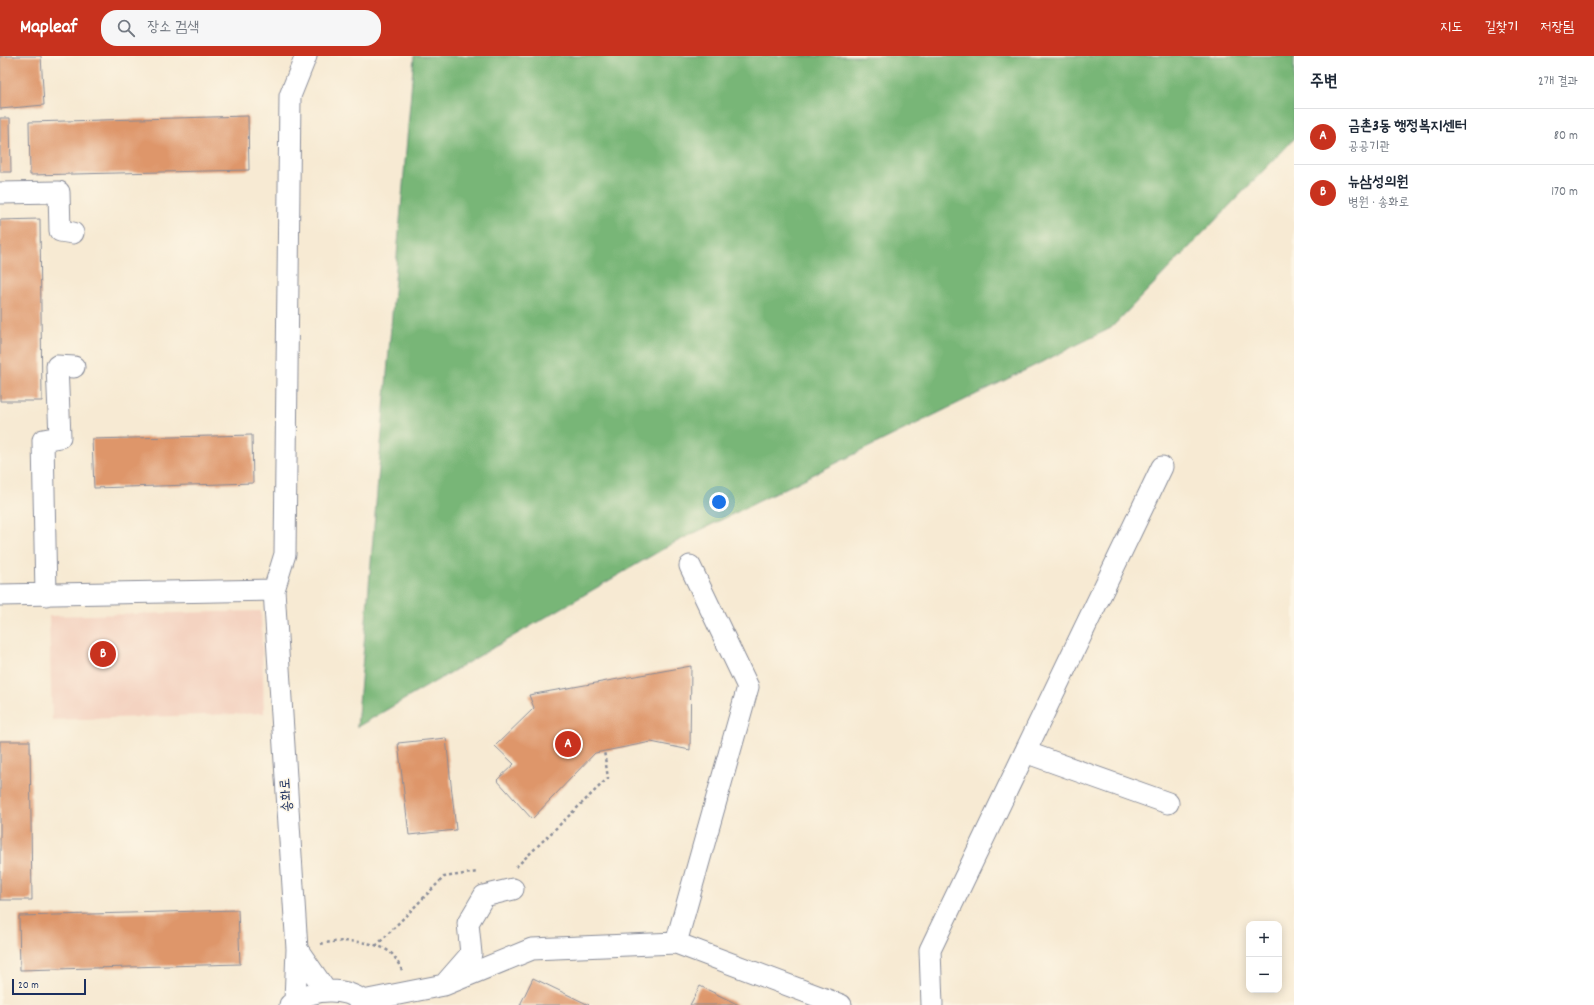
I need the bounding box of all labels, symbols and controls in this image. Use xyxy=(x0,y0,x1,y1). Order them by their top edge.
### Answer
search box xyxy=(101,10,381,46)
text: Mapleaf xyxy=(20,15,77,42)
icon: search xyxy=(115,17,137,39)
text: 장소 검색 xyxy=(147,17,199,39)
text: 지도 xyxy=(1440,18,1462,38)
text: 길찾기 xyxy=(1484,18,1518,38)
text: 저장됨 xyxy=(1540,18,1574,38)
text: 주변 xyxy=(1310,71,1337,95)
text: 2개 결과 xyxy=(1538,73,1578,92)
text: 금촌3동 행정복지센터 xyxy=(1348,116,1467,138)
text: A xyxy=(1319,127,1327,146)
text: 80 m xyxy=(1554,127,1578,146)
text: 공공기관 xyxy=(1348,138,1390,157)
text: 뉴삼성의원 xyxy=(1348,172,1408,194)
text: B xyxy=(1320,183,1326,202)
text: 170 m xyxy=(1551,183,1578,202)
text: 병원 · 송화로 xyxy=(1348,194,1409,213)
your location xyxy=(709,492,729,512)
pin: B xyxy=(90,639,116,669)
pin: A xyxy=(555,729,581,759)
street label: 송화로 xyxy=(276,777,298,813)
map controls xyxy=(1246,921,1282,993)
button: + xyxy=(1246,921,1282,957)
button: − xyxy=(1246,957,1282,993)
scale bar xyxy=(12,977,86,996)
text: 20 m xyxy=(18,978,39,994)

